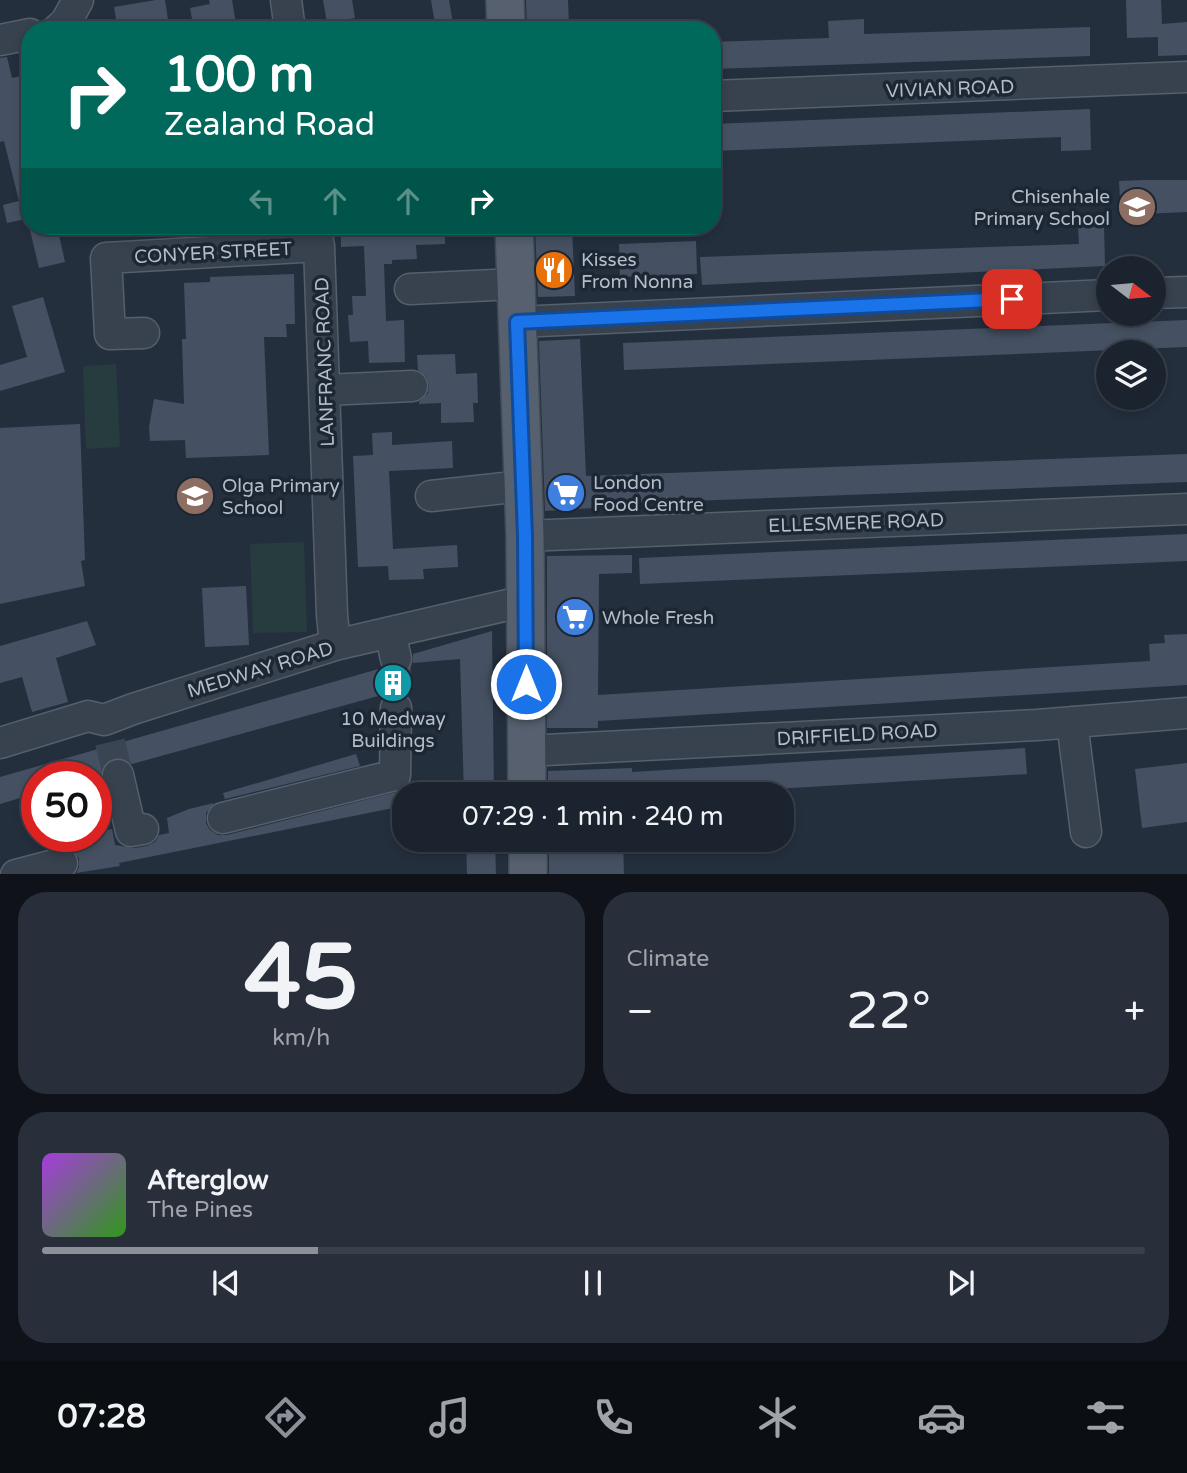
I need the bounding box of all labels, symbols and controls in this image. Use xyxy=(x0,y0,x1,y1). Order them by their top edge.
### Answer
text: 100 m xyxy=(164,46,314,105)
icon: right xyxy=(49,49,140,140)
street label: VIVIAN ROAD xyxy=(885,76,1015,102)
text: Zealand Road xyxy=(164,106,375,144)
icon: left xyxy=(243,182,281,220)
icon: ahead xyxy=(316,182,354,220)
icon: ahead xyxy=(389,182,427,220)
icon: right xyxy=(462,182,500,220)
place label: Chisenhale Primary School xyxy=(974,186,1110,230)
school or university icon: Chisenhale Primary School xyxy=(1116,186,1158,228)
street label: CONYER STREET xyxy=(133,238,293,268)
restaurant icon: Kisses From Nonna xyxy=(533,249,575,291)
place label: Kisses From Nonna xyxy=(581,249,693,293)
north arrow xyxy=(1096,256,1166,326)
map controls xyxy=(1096,256,1166,410)
pin xyxy=(982,269,1042,329)
street label: LANFRANC ROAD xyxy=(311,277,339,447)
icon: arrive xyxy=(993,280,1031,318)
button: layers xyxy=(1096,340,1166,410)
supermarket icon: London Food Centre xyxy=(545,472,587,514)
place label: London Food Centre xyxy=(593,472,704,516)
school or university icon: Olga Primary School xyxy=(174,475,216,517)
place label: Olga Primary School xyxy=(222,475,340,519)
street label: ELLESMERE ROAD xyxy=(768,509,944,537)
supermarket icon: Whole Fresh xyxy=(554,596,596,638)
place label: Whole Fresh xyxy=(602,607,714,629)
street label: MEDWAY ROAD xyxy=(185,637,336,703)
position arrow xyxy=(489,647,563,721)
building icon: 10 Medway Buildings xyxy=(372,662,414,704)
place label: 10 Medway Buildings xyxy=(340,708,446,752)
street label: DRIFFIELD ROAD xyxy=(776,720,938,750)
speed limit sign: 50 xyxy=(21,761,112,852)
text: 07:29 · 1 min · 240 m xyxy=(462,801,724,832)
text: 45 xyxy=(244,923,358,1033)
text: Climate xyxy=(627,945,709,973)
text: 22° xyxy=(846,980,931,1043)
text: − xyxy=(627,989,654,1035)
text: + xyxy=(1124,989,1145,1035)
text: km/h xyxy=(272,1024,330,1052)
text: Afterglow xyxy=(147,1165,269,1196)
text: The Pines xyxy=(147,1196,253,1224)
icon: previous xyxy=(207,1264,245,1302)
icon: pause xyxy=(574,1264,612,1302)
icon: next xyxy=(942,1264,980,1302)
icon: directions xyxy=(261,1393,310,1442)
icon: music xyxy=(425,1393,474,1442)
icon: phone xyxy=(589,1393,638,1442)
icon: climate xyxy=(753,1393,802,1442)
icon: car xyxy=(917,1393,966,1442)
icon: filters xyxy=(1081,1393,1130,1442)
text: 07:28 xyxy=(57,1398,146,1436)

